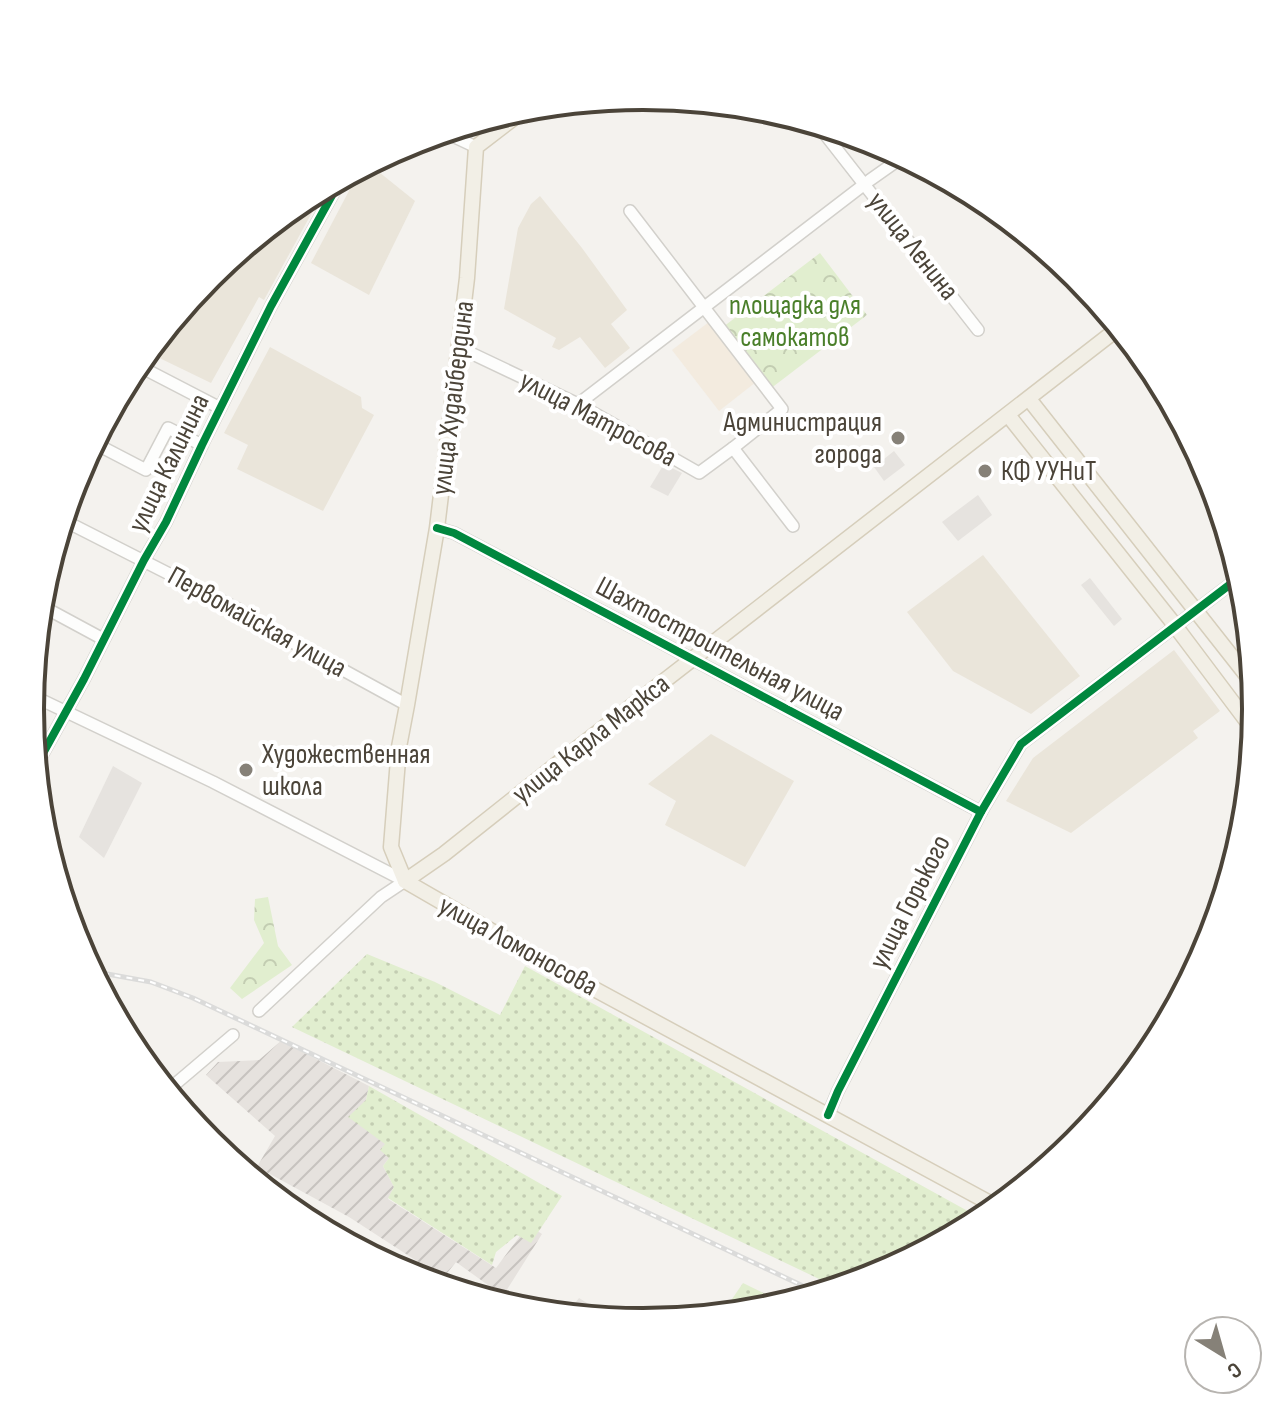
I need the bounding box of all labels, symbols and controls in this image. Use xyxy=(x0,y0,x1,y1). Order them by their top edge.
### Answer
street label: улица Ленина xyxy=(860,185,966,307)
park label: площадка для самокатов xyxy=(729,289,861,354)
street label: улица Худайбердина xyxy=(425,299,481,497)
street label: улица Матросова xyxy=(514,364,682,474)
street label: улица Калинина xyxy=(121,388,217,538)
place label: Администрация города xyxy=(722,406,882,471)
marker: Администрация города xyxy=(889,429,907,447)
place label: КФ УУНиТ xyxy=(1001,455,1096,488)
marker: КФ УУНиТ xyxy=(976,462,994,480)
street label: Первомайская улица xyxy=(162,559,352,685)
street label: Шахтостроительная улица xyxy=(590,570,850,728)
street label: улица Карла Маркса xyxy=(506,667,676,811)
place label: Художественная школа xyxy=(261,738,430,803)
marker: Художественная школа xyxy=(237,761,255,779)
street label: улица Горького xyxy=(862,830,958,974)
street label: улица Ломоносова xyxy=(433,889,603,1003)
north arrow xyxy=(1183,1315,1263,1395)
text: С xyxy=(1221,1356,1247,1384)

